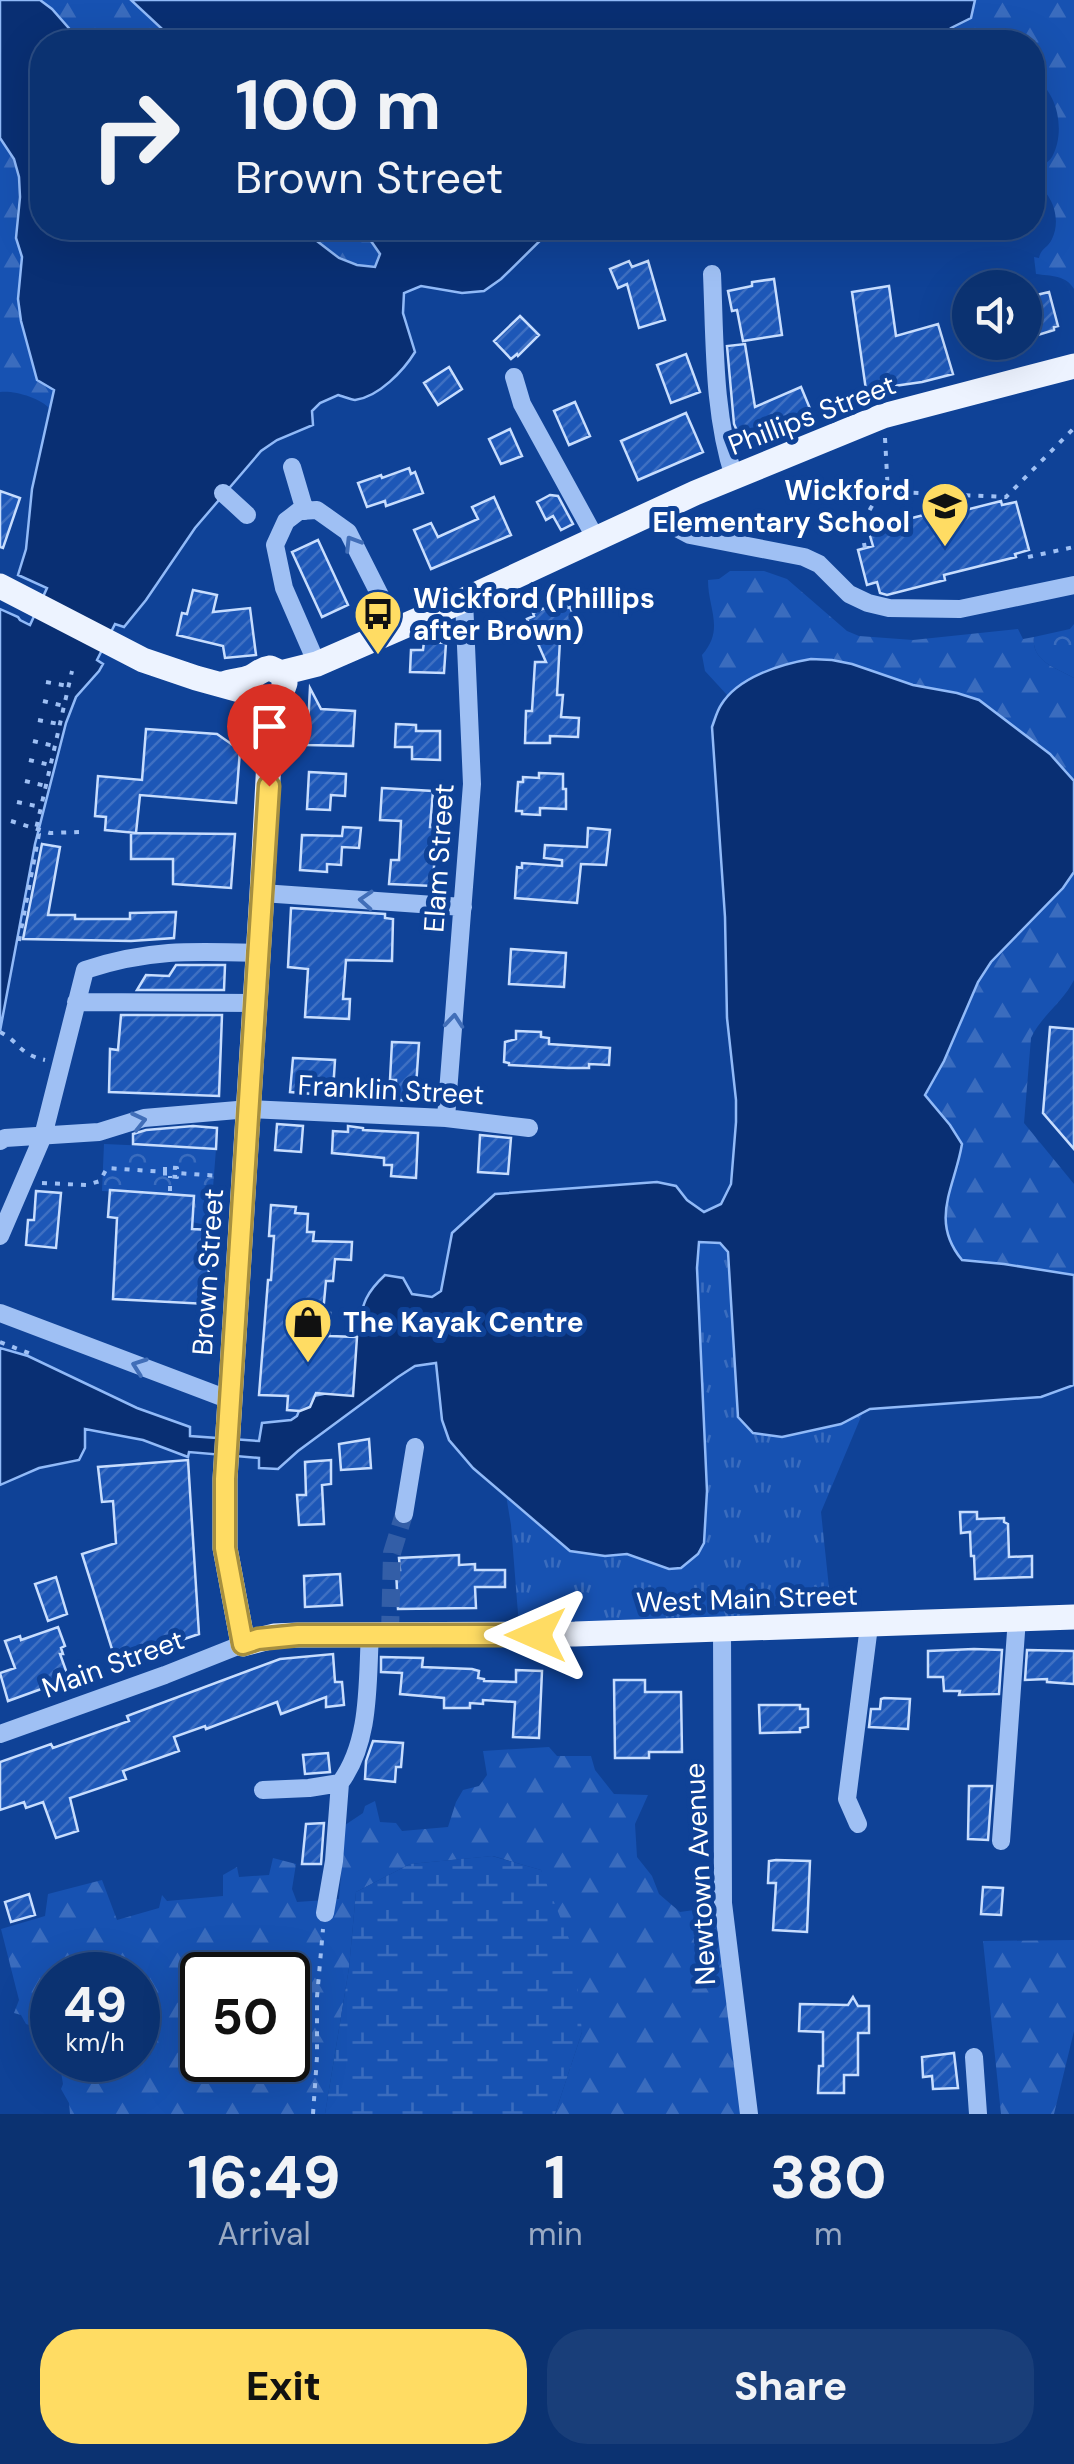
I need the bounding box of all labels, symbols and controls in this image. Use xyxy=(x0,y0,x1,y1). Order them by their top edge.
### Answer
text: 100 m xyxy=(235,60,441,151)
icon: right xyxy=(70,70,200,200)
text: Brown Street xyxy=(235,148,503,207)
map controls xyxy=(952,270,1042,360)
button: sound xyxy=(952,270,1042,360)
street label: Phillips Street xyxy=(723,366,901,464)
place label: Wickford Elementary School xyxy=(653,472,910,541)
school or university icon: Wickford Elementary School xyxy=(919,480,971,548)
one-way arrow xyxy=(345,536,364,554)
place label: Wickford (Phillips after Brown) xyxy=(413,580,655,649)
bus stop icon: Wickford (Phillips after Brown) xyxy=(352,588,404,656)
pin xyxy=(227,684,312,787)
icon: arrive xyxy=(242,699,297,754)
street label: Elam Street xyxy=(415,782,463,934)
one-way arrow xyxy=(358,890,374,911)
one-way arrow xyxy=(443,1013,464,1029)
street label: Franklin Street xyxy=(297,1067,485,1113)
one-way arrow xyxy=(130,1112,147,1133)
street label: Brown Street xyxy=(184,1187,232,1357)
shop icon: The Kayak Centre xyxy=(282,1296,334,1364)
place label: The Kayak Centre xyxy=(343,1304,584,1341)
one-way arrow xyxy=(131,1357,148,1377)
street label: West Main Street xyxy=(636,1577,858,1621)
position arrow xyxy=(484,1583,588,1687)
street label: Main Street xyxy=(37,1621,189,1707)
street label: Newtown Avenue xyxy=(676,1762,724,1986)
speed limit sign: 50 xyxy=(180,1952,310,2082)
text: 49 xyxy=(63,1972,127,2038)
text: km/h xyxy=(65,2026,125,2059)
text: 16:49 xyxy=(187,2138,341,2217)
text: 1 xyxy=(544,2138,566,2217)
text: 380 xyxy=(770,2138,887,2217)
text: Arrival xyxy=(217,2213,311,2255)
text: min xyxy=(528,2213,583,2255)
text: m xyxy=(814,2213,843,2255)
button: Exit xyxy=(40,2329,527,2444)
button: Share xyxy=(547,2329,1034,2444)

